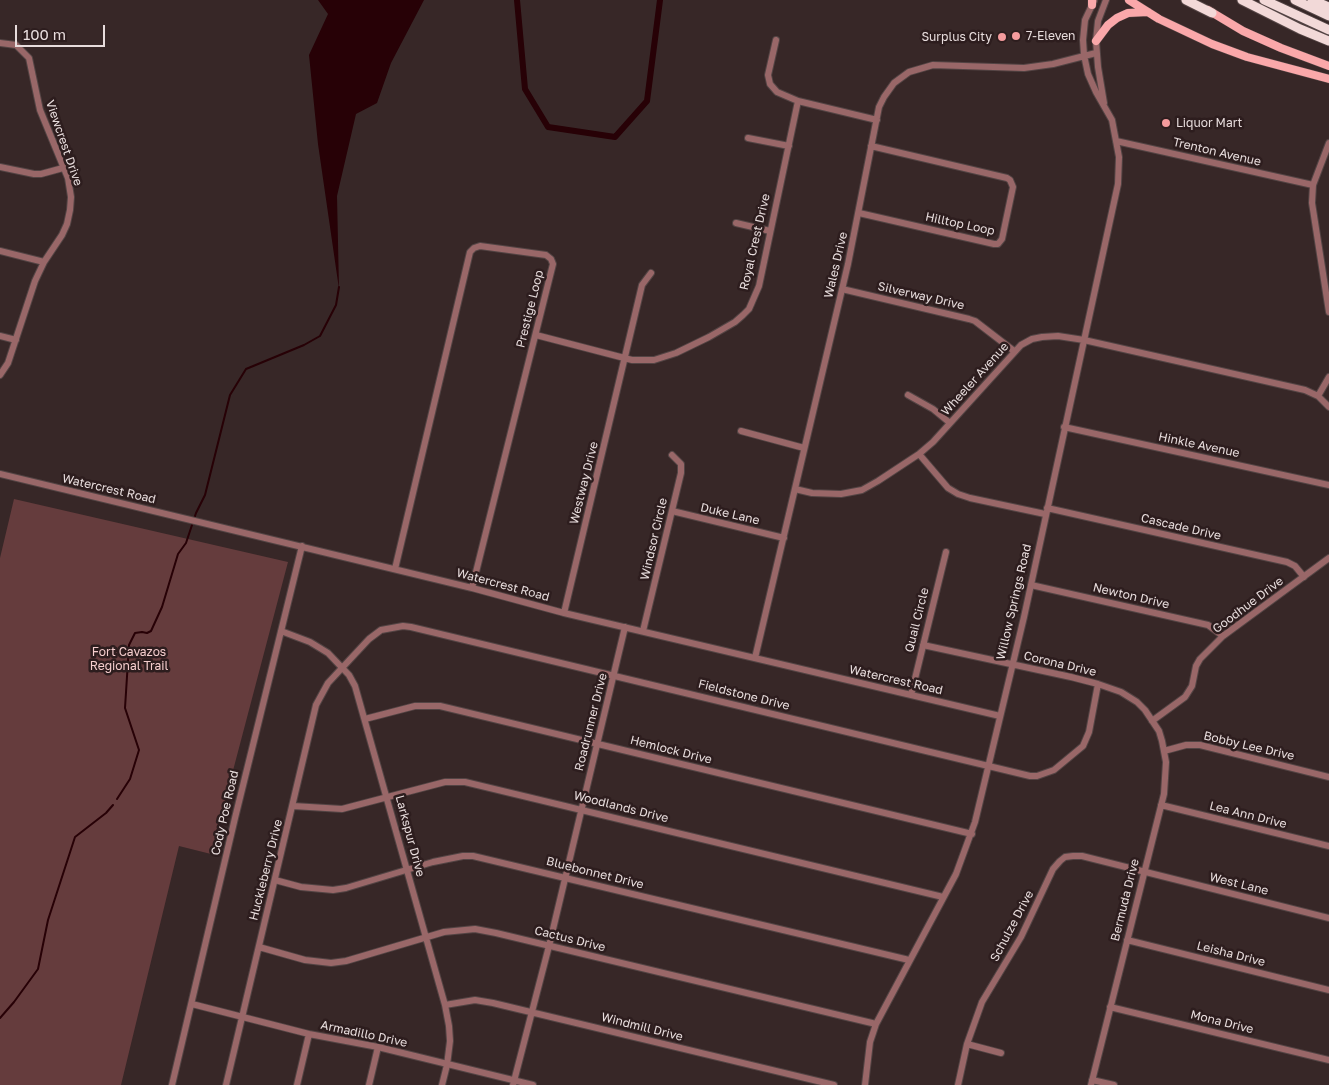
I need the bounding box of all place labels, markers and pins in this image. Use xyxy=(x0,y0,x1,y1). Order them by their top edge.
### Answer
place label: 7-Eleven xyxy=(1026,29,1075,43)
place label: Surplus City xyxy=(921,30,992,44)
marker: 7-Eleven xyxy=(1010,30,1022,42)
marker: Surplus City xyxy=(996,31,1008,43)
place label: Liquor Mart xyxy=(1176,116,1242,130)
marker: Liquor Mart xyxy=(1160,117,1172,129)

